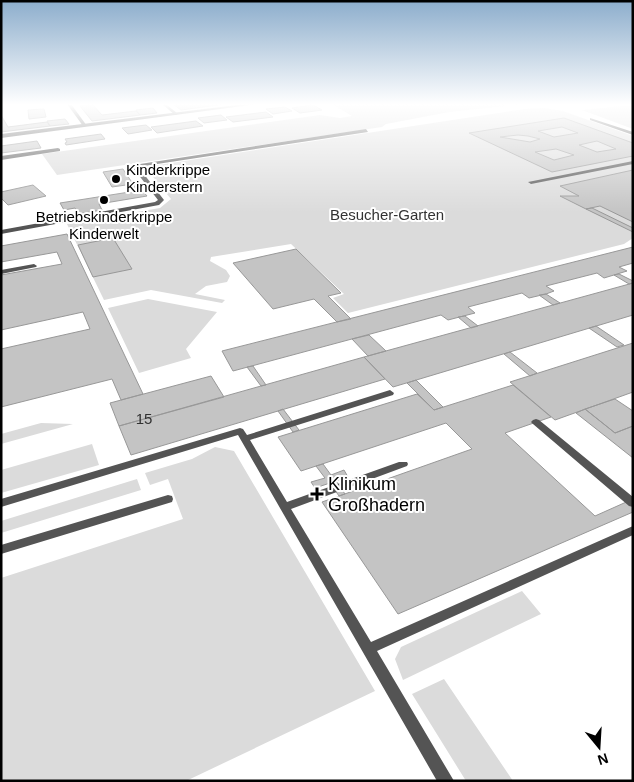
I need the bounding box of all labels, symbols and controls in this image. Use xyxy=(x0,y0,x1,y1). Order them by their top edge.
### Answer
place label: Kinderkrippe Kinderstern xyxy=(126,161,210,195)
marker: Kinderkrippe Kinderstern xyxy=(110,173,122,185)
marker: Betriebskinderkrippe Kinderwelt xyxy=(98,194,110,206)
park label: Besucher-Garten xyxy=(330,206,444,223)
place label: Betriebskinderkrippe Kinderwelt xyxy=(36,208,172,242)
house number: 15 xyxy=(136,410,152,427)
place label: Klinikum Großhadern xyxy=(328,474,425,515)
marker: Klinikum Großhadern xyxy=(310,487,324,501)
north arrow xyxy=(574,722,624,772)
text: N xyxy=(596,750,610,769)

